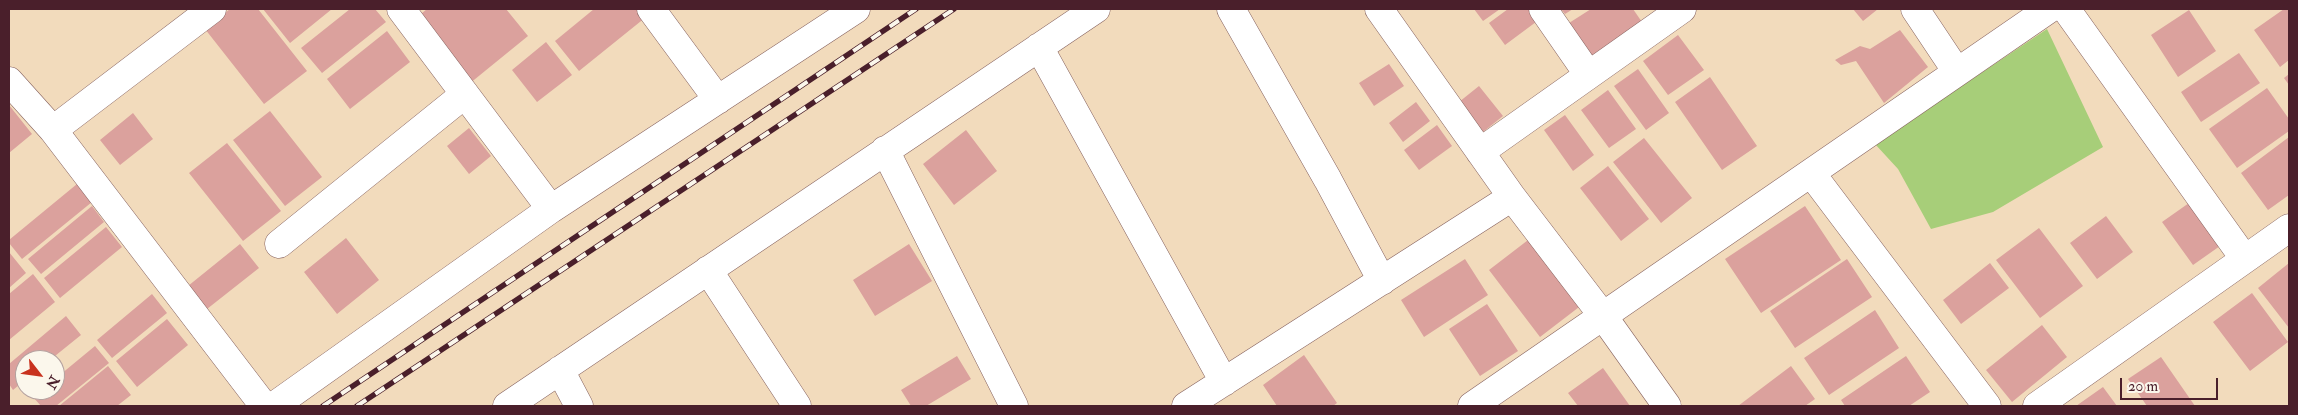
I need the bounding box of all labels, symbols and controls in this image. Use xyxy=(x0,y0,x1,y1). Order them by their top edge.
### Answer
north arrow xyxy=(15,350,65,400)
scale bar xyxy=(2123,368,2220,400)
text: N xyxy=(42,373,63,392)
text: 20 m xyxy=(2128,377,2158,396)

